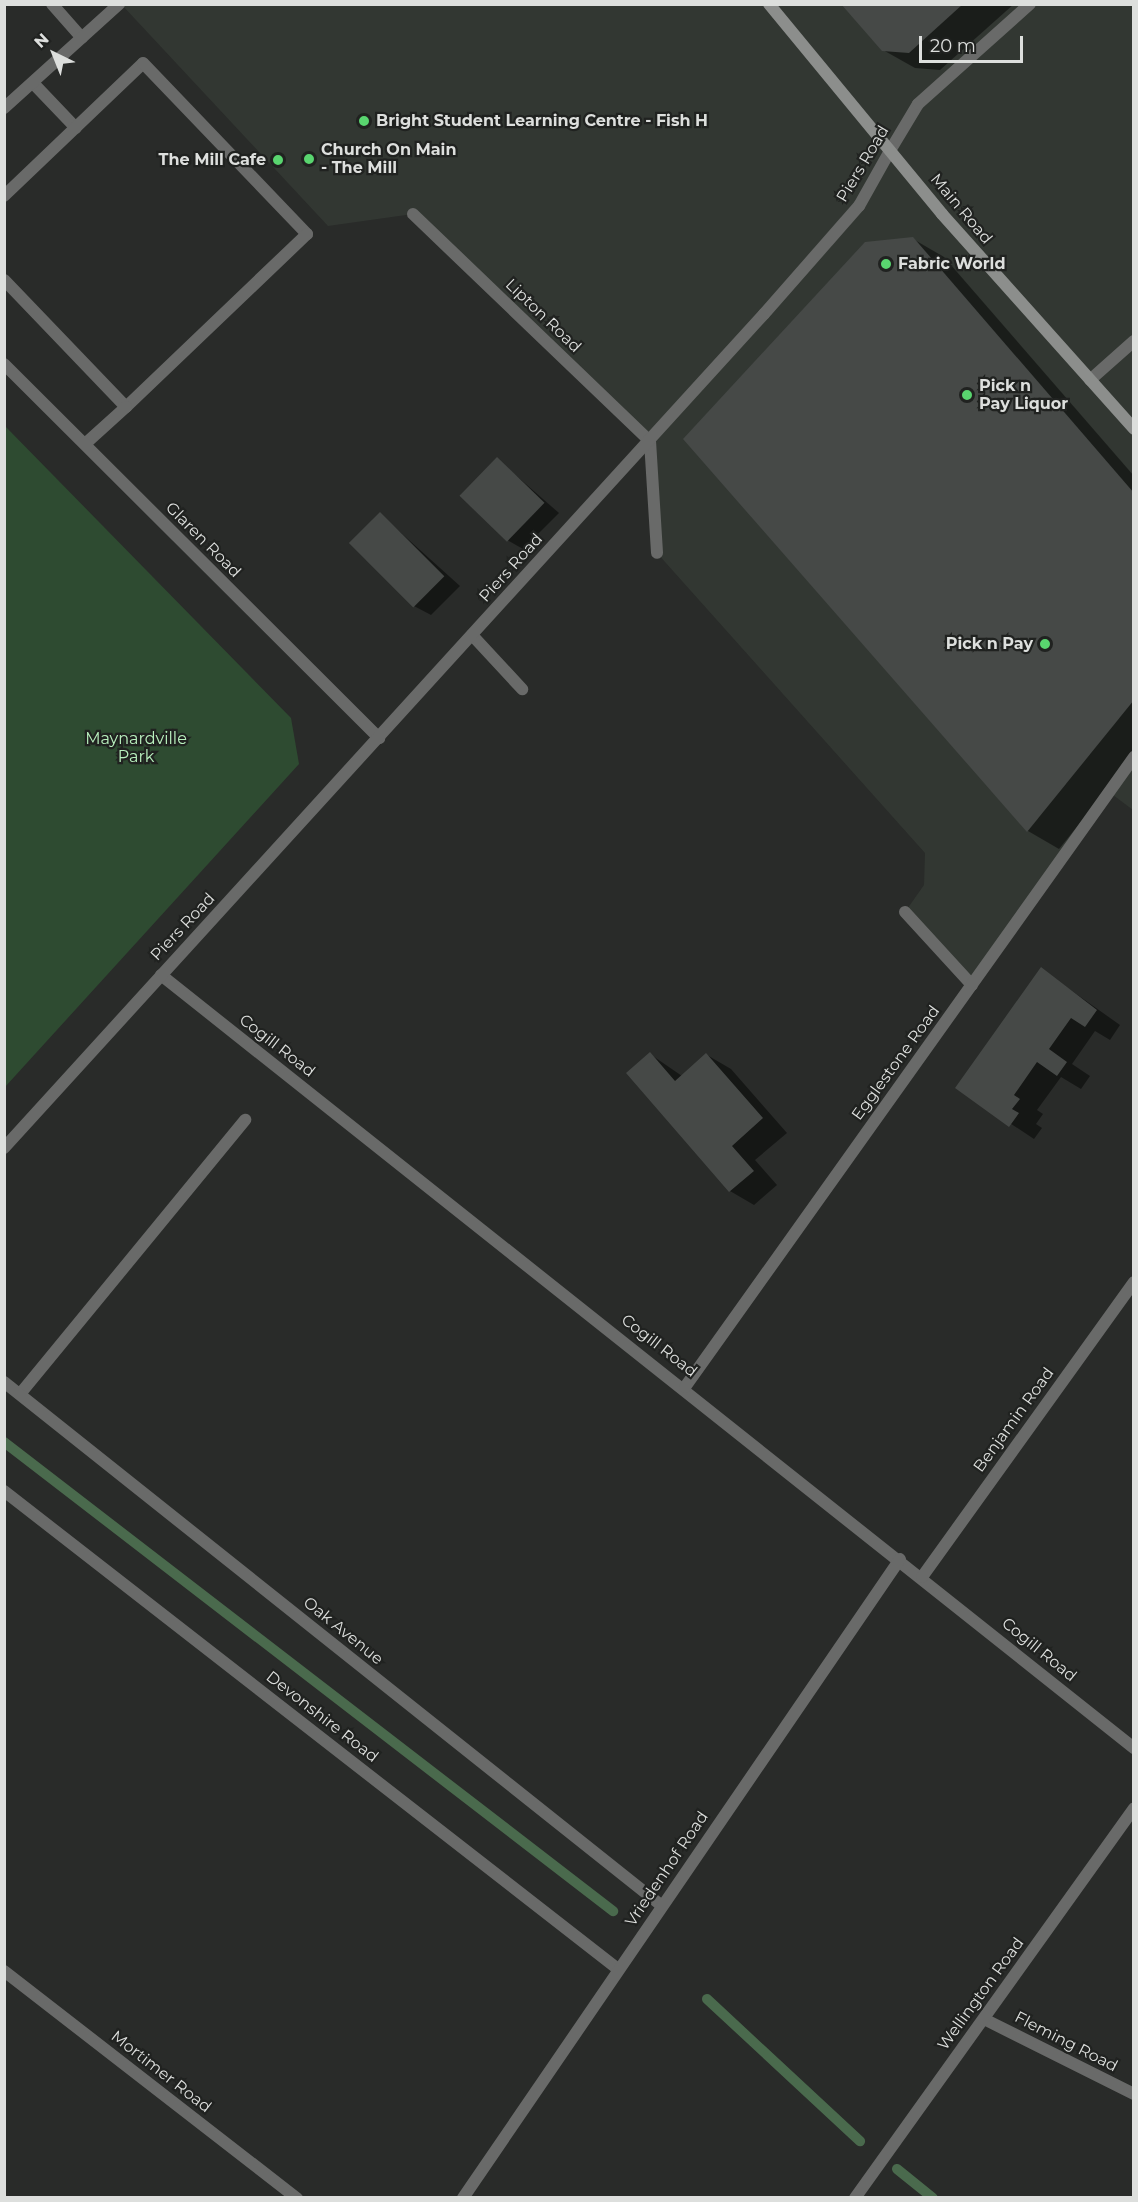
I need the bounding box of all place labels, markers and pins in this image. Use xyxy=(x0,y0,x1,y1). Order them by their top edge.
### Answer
place label: Bright Student Learning Centre - Fish H xyxy=(376,111,708,131)
marker: Bright Student Learning Centre - Fish H xyxy=(357,114,371,128)
place label: Church On Main - The Mill xyxy=(321,140,456,178)
place label: The Mill Cafe xyxy=(159,150,266,170)
marker: Church On Main - The Mill xyxy=(302,152,316,166)
marker: The Mill Cafe xyxy=(271,153,285,167)
place label: Fabric World xyxy=(898,254,1005,274)
marker: Fabric World xyxy=(879,257,893,271)
place label: Pick n Pay Liquor xyxy=(979,376,1068,414)
marker: Pick n Pay Liquor xyxy=(960,388,974,402)
place label: Pick n Pay xyxy=(946,634,1033,654)
marker: Pick n Pay xyxy=(1038,637,1052,651)

